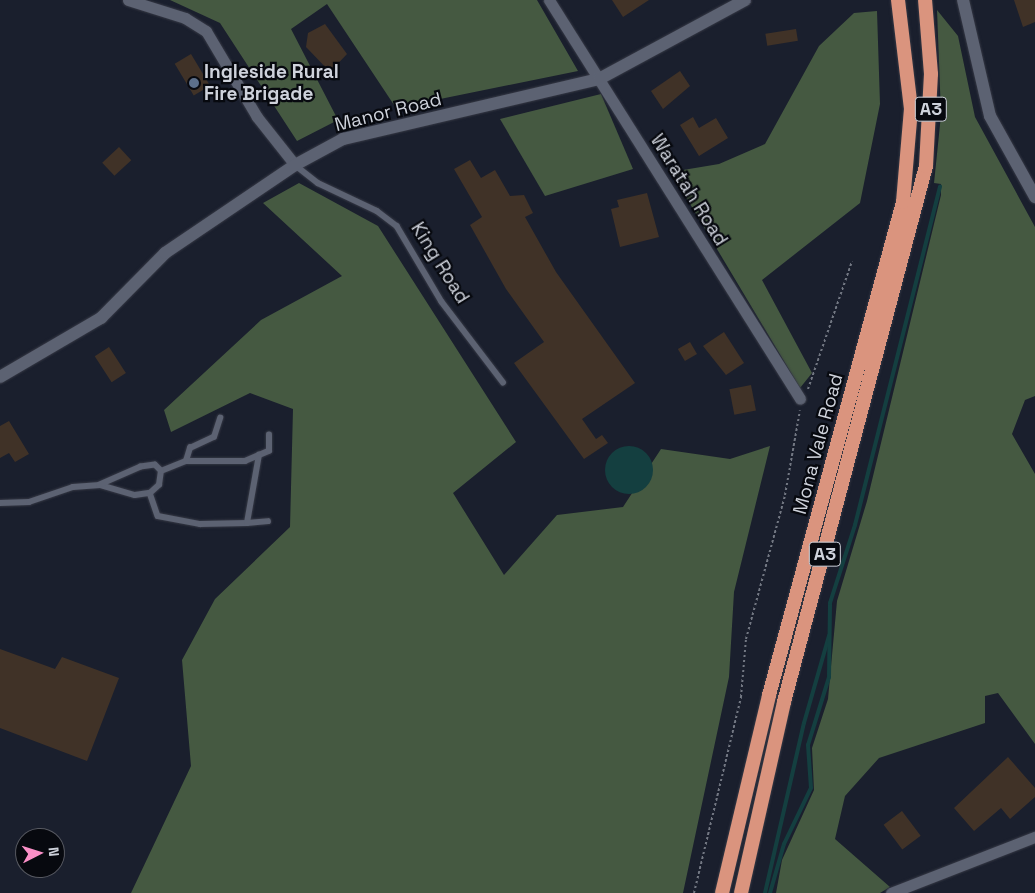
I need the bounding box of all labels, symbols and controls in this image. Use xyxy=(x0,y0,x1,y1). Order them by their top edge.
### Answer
place label: Ingleside Rural Fire Brigade xyxy=(204,61,339,105)
marker: Ingleside Rural Fire Brigade xyxy=(188,77,200,89)
street label: Manor Road xyxy=(332,88,444,136)
road number: A3 xyxy=(915,94,947,125)
street label: Waratah Road xyxy=(646,130,732,250)
street label: King Road xyxy=(406,218,474,308)
street label: Mona Vale Road xyxy=(788,371,848,517)
road number: A3 xyxy=(809,538,841,570)
north arrow xyxy=(15,828,65,878)
text: N xyxy=(45,846,63,857)

